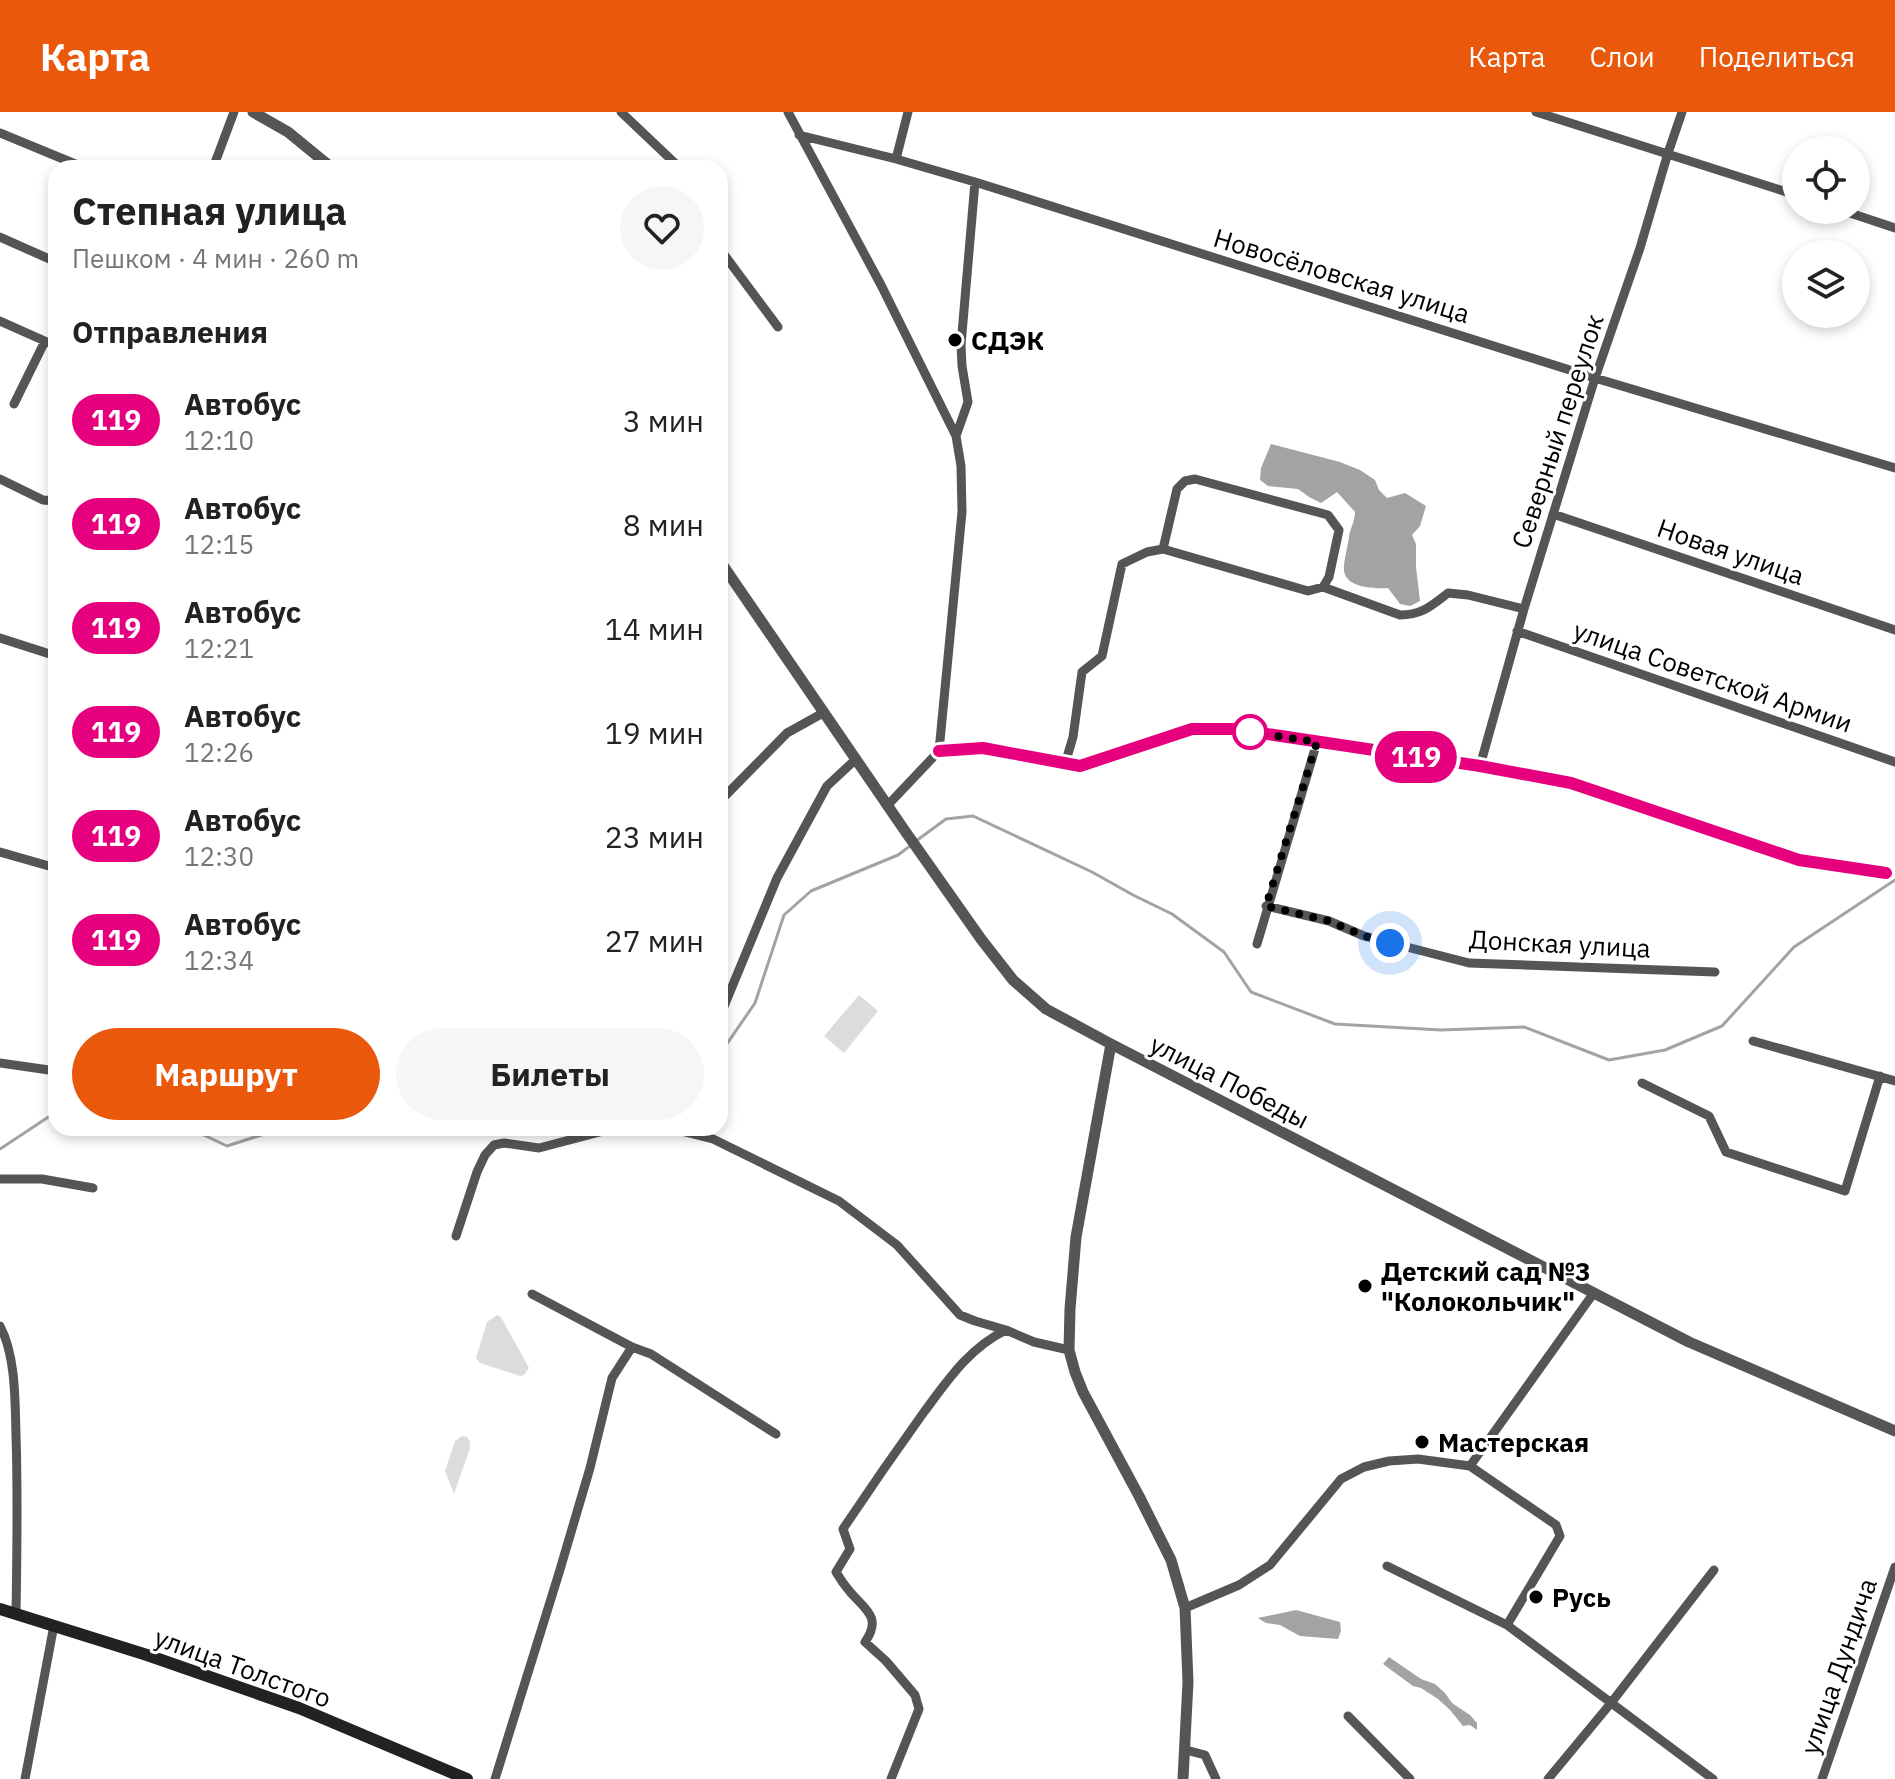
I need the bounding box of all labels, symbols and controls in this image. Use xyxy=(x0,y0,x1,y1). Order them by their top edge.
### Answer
text: Карта xyxy=(40,32,150,81)
text: Карта xyxy=(1468,38,1545,75)
text: Слои xyxy=(1589,38,1655,75)
text: Поделиться xyxy=(1699,38,1855,75)
map controls xyxy=(1782,136,1870,328)
button: locate xyxy=(1782,136,1870,224)
text: Степная улица xyxy=(72,186,347,235)
button: heart xyxy=(620,186,704,270)
street label: Новосёловская улица xyxy=(1210,220,1474,330)
button: layers xyxy=(1782,240,1870,328)
text: Пешком · 4 мин · 260 m xyxy=(72,241,359,275)
street label: Северный переулок xyxy=(1503,310,1611,552)
text: Отправления xyxy=(72,312,268,351)
place label: СДЭК xyxy=(971,323,1044,357)
marker: СДЭК xyxy=(946,331,964,349)
text: Автобус xyxy=(184,384,301,423)
text: 119 xyxy=(91,401,141,438)
text: 3 мин xyxy=(623,401,704,440)
text: 12:10 xyxy=(184,423,254,457)
text: Автобус xyxy=(184,488,301,527)
text: 119 xyxy=(91,505,141,542)
text: 8 мин xyxy=(623,505,704,544)
street label: Новая улица xyxy=(1653,510,1809,592)
text: 12:15 xyxy=(184,527,254,561)
text: Автобус xyxy=(184,592,301,631)
text: 119 xyxy=(91,609,141,646)
text: 14 мин xyxy=(605,609,704,648)
street label: улица Советской Армии xyxy=(1569,612,1857,740)
text: 12:21 xyxy=(184,631,254,665)
text: Автобус xyxy=(184,696,301,735)
text: 119 xyxy=(91,713,141,750)
text: 19 мин xyxy=(605,713,704,752)
unlabelled marker xyxy=(1233,715,1267,749)
line badge: 119 xyxy=(1370,731,1462,783)
text: 12:26 xyxy=(184,735,254,769)
text: 119 xyxy=(1391,738,1441,775)
text: Автобус xyxy=(184,800,301,839)
text: 119 xyxy=(91,817,141,854)
text: 23 мин xyxy=(605,817,704,856)
text: 12:30 xyxy=(184,839,254,873)
text: Автобус xyxy=(184,904,301,943)
text: 119 xyxy=(91,921,141,958)
text: 27 мин xyxy=(605,921,704,960)
street label: Донская улица xyxy=(1468,921,1652,965)
your location xyxy=(1370,923,1410,963)
text: 12:34 xyxy=(184,943,254,977)
street label: улица Победы xyxy=(1145,1026,1315,1136)
button: Маршрут xyxy=(72,1028,380,1120)
button: Билеты xyxy=(396,1028,704,1120)
place label: Детский сад №3 "Колокольчик" xyxy=(1381,1254,1591,1318)
marker: Детский сад №3 "Колокольчик" xyxy=(1356,1277,1374,1295)
place label: Мастерская xyxy=(1438,1425,1589,1459)
marker: Мастерская xyxy=(1413,1433,1431,1451)
street label: улица Дундича xyxy=(1792,1573,1884,1758)
place label: Русь xyxy=(1552,1580,1611,1614)
marker: Русь xyxy=(1527,1588,1545,1606)
street label: улица Толстого xyxy=(150,1619,336,1715)

